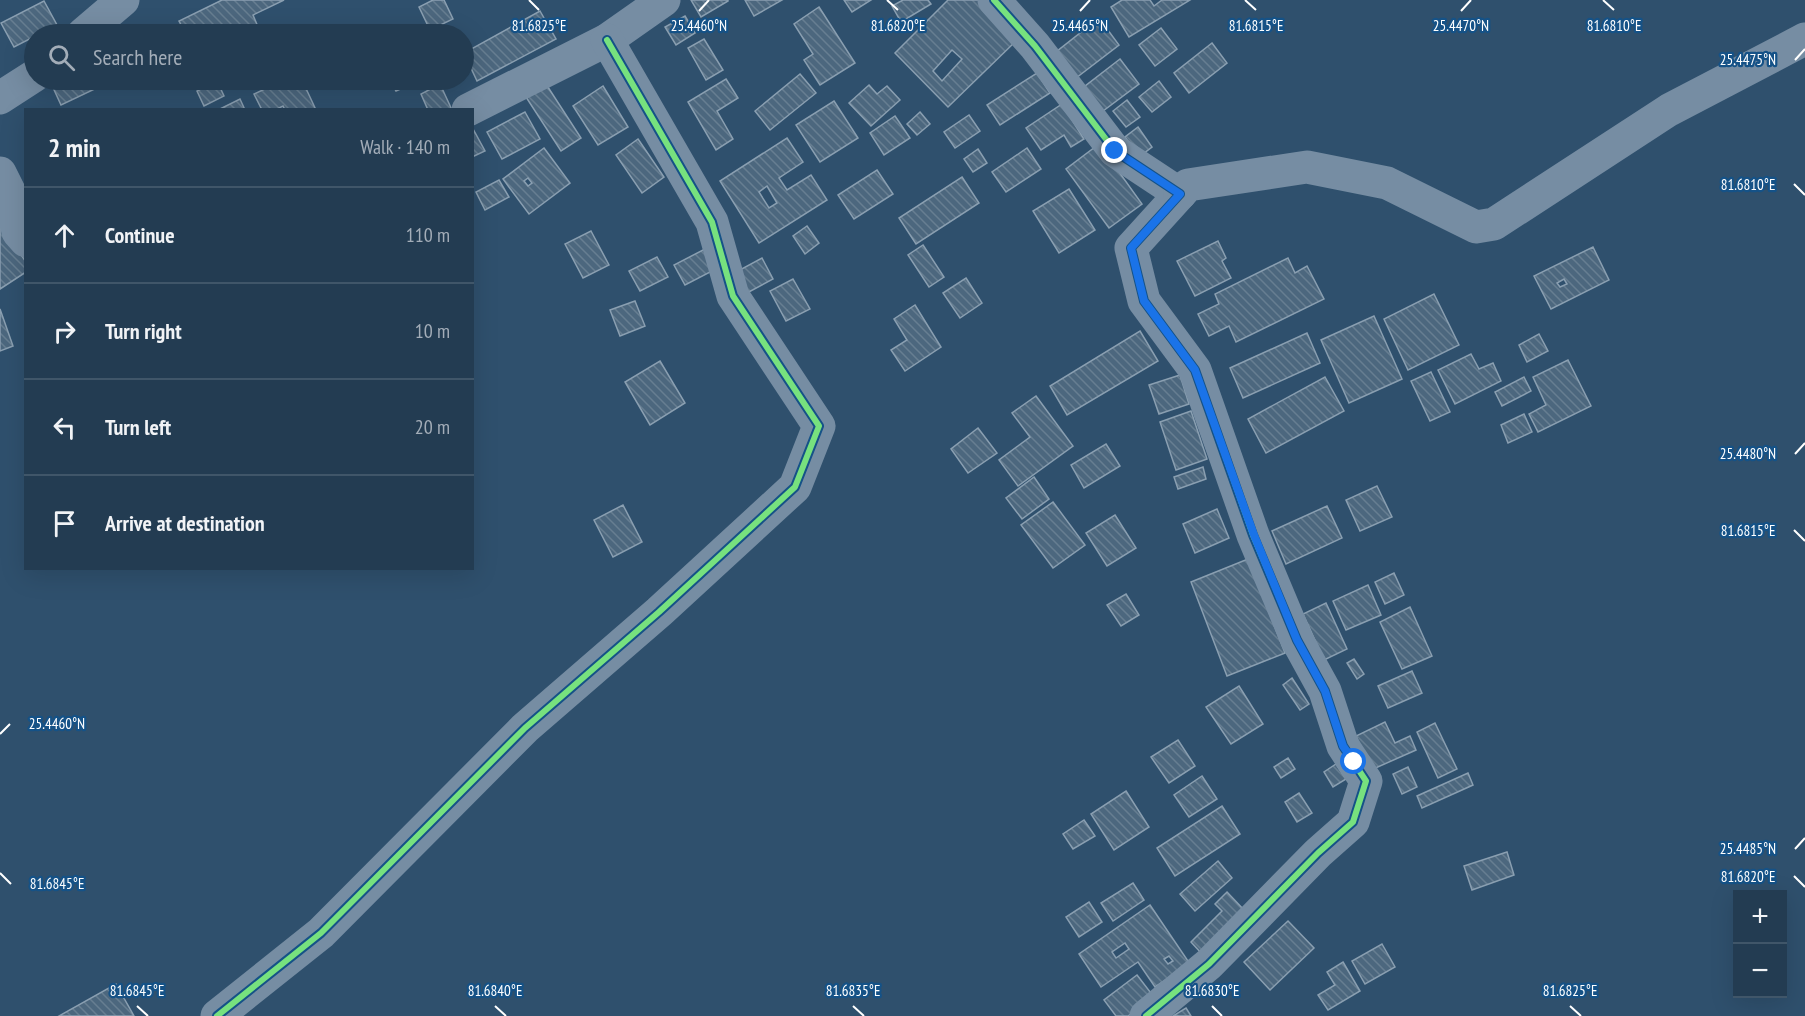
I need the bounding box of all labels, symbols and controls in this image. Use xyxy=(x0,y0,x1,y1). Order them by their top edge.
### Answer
text: 81.6825°E xyxy=(512,16,566,35)
text: 25.4460°N xyxy=(671,16,727,35)
text: 81.6820°E xyxy=(871,16,925,35)
text: 25.4465°N xyxy=(1052,16,1108,35)
text: 81.6815°E xyxy=(1229,16,1283,35)
text: 25.4470°N xyxy=(1433,16,1489,35)
text: 81.6810°E xyxy=(1587,16,1641,35)
search box xyxy=(24,24,474,90)
icon: search xyxy=(45,41,78,74)
text: Search here xyxy=(93,43,182,71)
text: 25.4475°N xyxy=(1720,50,1776,69)
text: 2 min xyxy=(48,131,101,164)
text: Walk · 140 m xyxy=(360,134,450,160)
route end xyxy=(1101,137,1127,163)
text: 81.6810°E xyxy=(1721,175,1775,194)
icon: ahead xyxy=(48,219,81,252)
text: Continue xyxy=(105,221,175,249)
text: 110 m xyxy=(406,222,450,248)
icon: right xyxy=(48,315,81,348)
text: Turn right xyxy=(105,317,182,345)
text: 10 m xyxy=(415,318,450,344)
icon: left xyxy=(48,411,81,444)
text: Turn left xyxy=(105,413,171,441)
text: 20 m xyxy=(415,414,450,440)
text: 25.4480°N xyxy=(1720,444,1776,463)
icon: arrive xyxy=(48,507,81,540)
text: Arrive at destination xyxy=(105,509,265,537)
text: 81.6815°E xyxy=(1721,521,1775,540)
text: 25.4460°N xyxy=(29,714,85,733)
route start xyxy=(1340,748,1366,774)
text: 25.4485°N xyxy=(1720,839,1776,858)
text: 81.6820°E xyxy=(1721,867,1775,886)
text: 81.6845°E xyxy=(30,874,84,893)
map controls xyxy=(1733,890,1787,998)
button: + xyxy=(1733,890,1787,944)
button: − xyxy=(1733,944,1787,998)
text: 81.6845°E xyxy=(110,981,164,1000)
text: 81.6840°E xyxy=(468,981,522,1000)
text: 81.6835°E xyxy=(826,981,880,1000)
text: 81.6830°E xyxy=(1185,981,1239,1000)
text: 81.6825°E xyxy=(1543,981,1597,1000)

